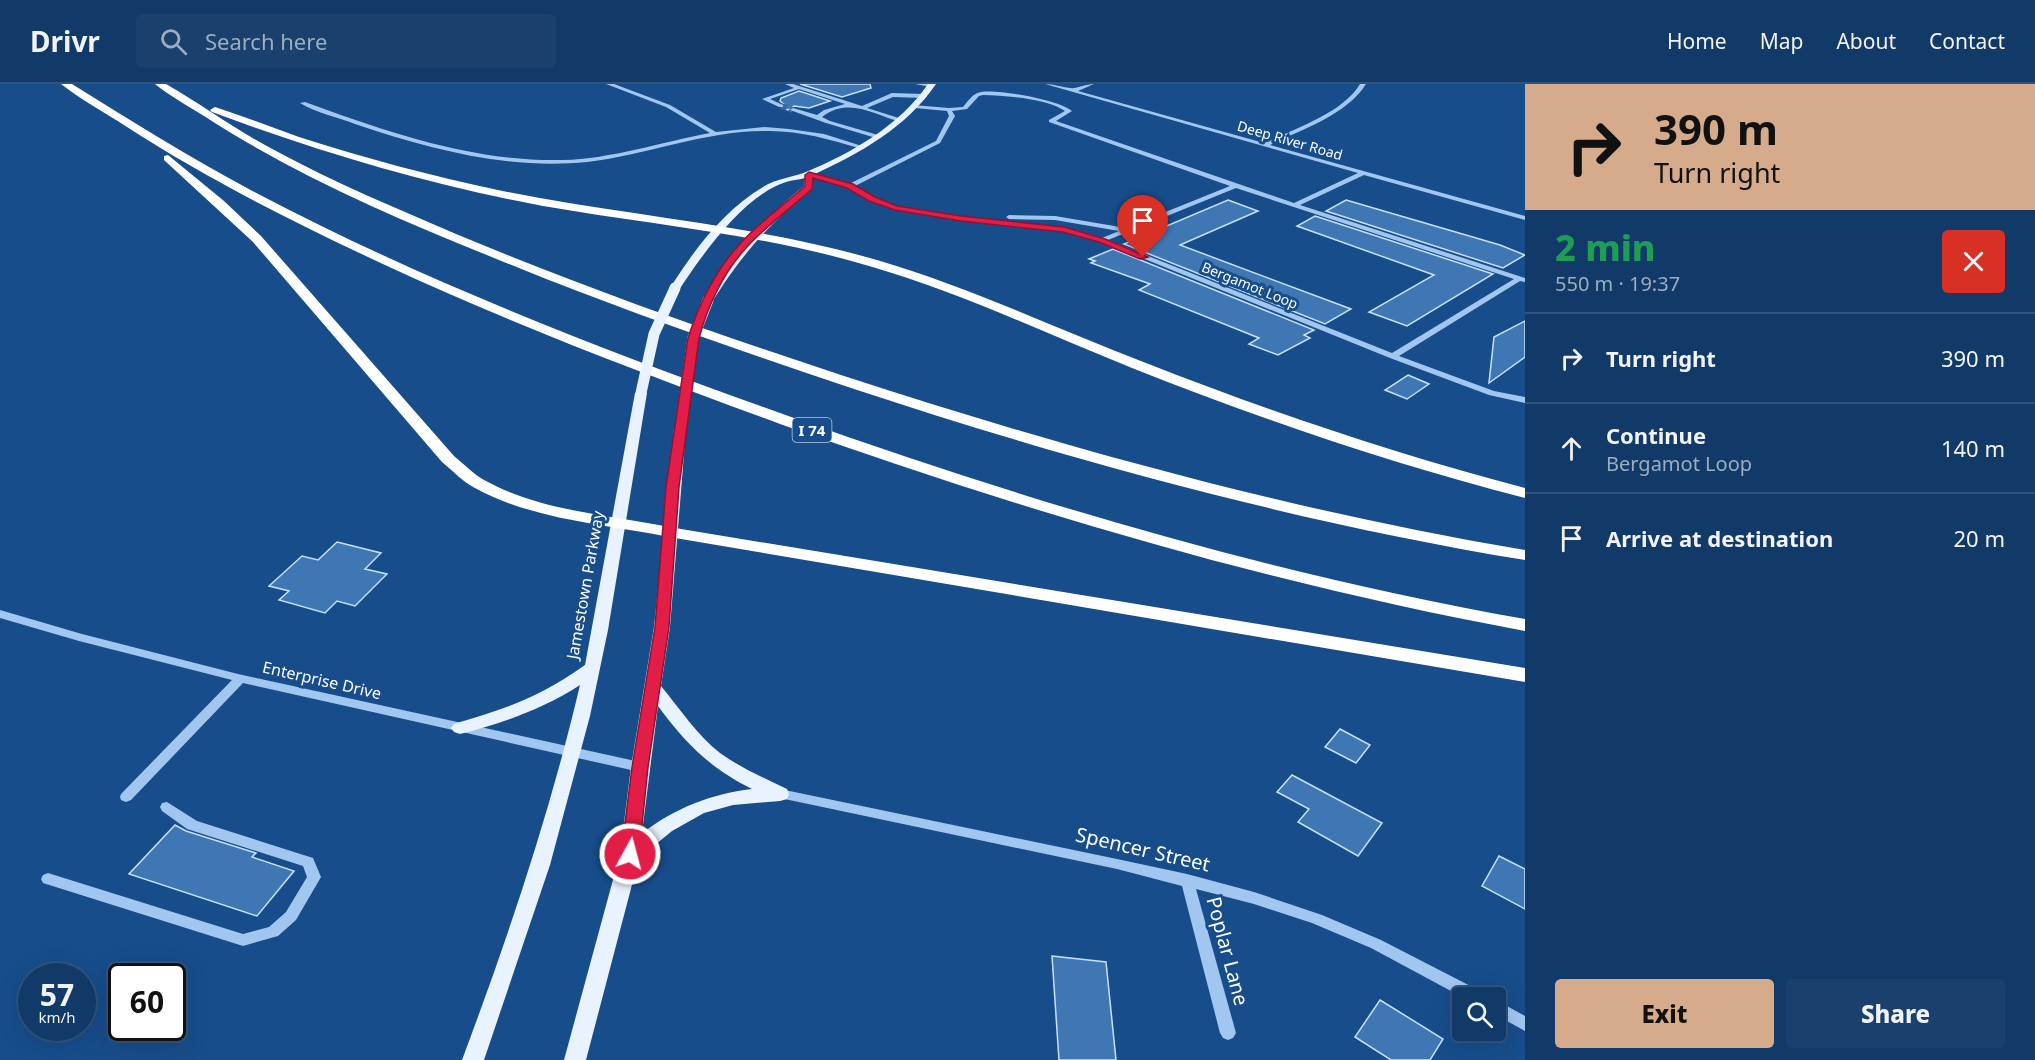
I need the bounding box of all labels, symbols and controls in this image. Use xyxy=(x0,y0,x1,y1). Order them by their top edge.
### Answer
search box xyxy=(136,14,556,68)
text: Drivr xyxy=(30,22,100,60)
icon: search xyxy=(157,25,190,58)
text: Search here xyxy=(205,26,327,56)
text: Home xyxy=(1667,27,1727,55)
text: Map xyxy=(1760,27,1803,55)
text: About xyxy=(1836,27,1896,55)
text: Contact xyxy=(1929,27,2005,55)
text: 390 m xyxy=(1654,100,1778,157)
icon: right xyxy=(1555,108,1633,186)
street label: Deep River Road xyxy=(1235,116,1345,164)
text: Turn right xyxy=(1654,154,1780,191)
pin xyxy=(1117,195,1168,257)
icon: arrive xyxy=(1126,204,1159,237)
text: 2 min xyxy=(1555,223,1656,272)
button: close xyxy=(1942,230,2005,293)
street label: Bergamot Loop xyxy=(1199,257,1301,313)
text: 550 m · 19:37 xyxy=(1555,270,1680,297)
icon: right xyxy=(1555,342,1588,375)
text: Turn right xyxy=(1606,343,1716,373)
text: 390 m xyxy=(1941,343,2005,373)
road number: I 74 xyxy=(792,418,832,442)
text: Continue xyxy=(1606,420,1706,450)
icon: ahead xyxy=(1555,432,1588,465)
text: 140 m xyxy=(1941,433,2005,463)
text: Bergamot Loop xyxy=(1606,450,1752,477)
street label: Jamestown Parkway xyxy=(561,508,609,663)
icon: arrive xyxy=(1555,522,1588,555)
text: Arrive at destination xyxy=(1606,523,1833,553)
text: 20 m xyxy=(1954,523,2005,553)
street label: Enterprise Drive xyxy=(260,656,384,704)
street label: Spencer Street xyxy=(1073,820,1213,878)
position arrow xyxy=(598,822,662,886)
street label: Poplar Lane xyxy=(1201,894,1255,1008)
speed limit sign: 60 xyxy=(108,963,186,1041)
text: 57 xyxy=(40,974,74,1015)
button: Exit xyxy=(1555,979,1774,1048)
button: Share xyxy=(1786,979,2005,1048)
map controls xyxy=(1452,987,1506,1041)
button: search xyxy=(1452,987,1506,1041)
text: km/h xyxy=(39,1007,75,1027)

